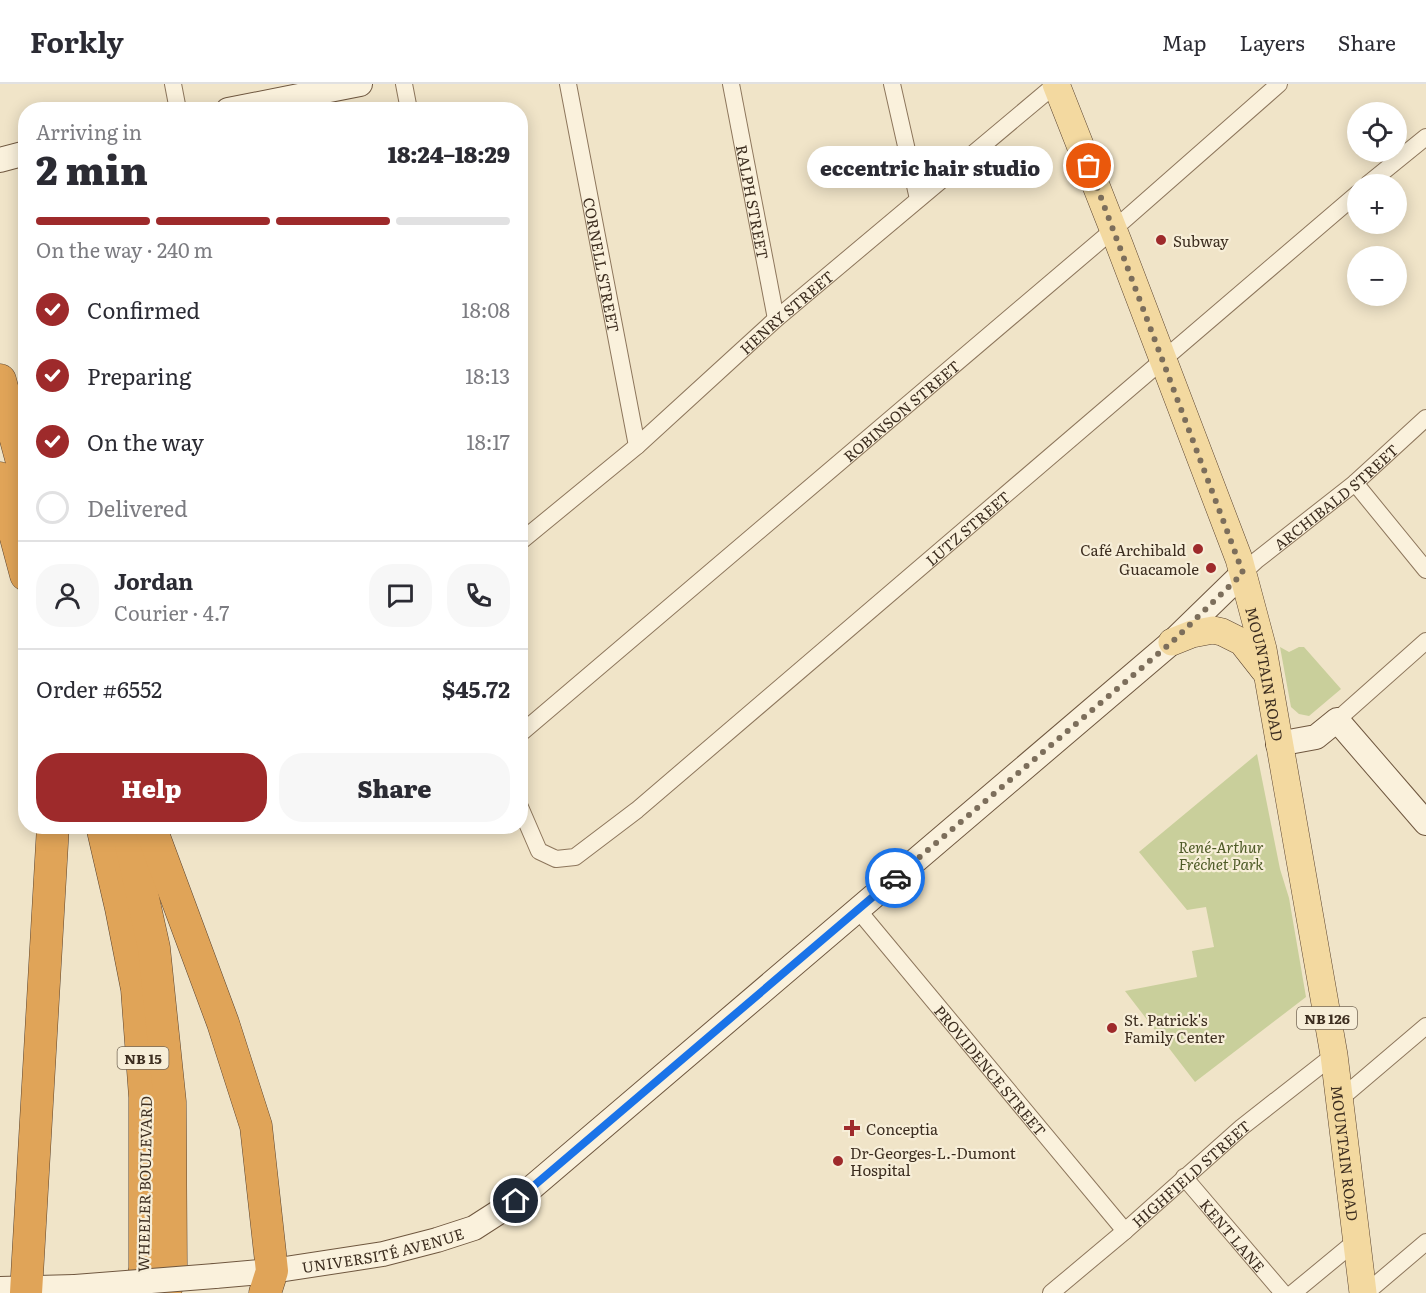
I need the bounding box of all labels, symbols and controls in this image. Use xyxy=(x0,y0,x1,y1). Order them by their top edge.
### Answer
text: Forkly xyxy=(30,20,124,62)
text: Map xyxy=(1162,26,1207,57)
text: Layers xyxy=(1240,26,1305,57)
text: Share xyxy=(1338,26,1396,57)
map controls xyxy=(1347,102,1407,306)
button: locate xyxy=(1347,102,1407,162)
text: Arriving in xyxy=(36,116,142,146)
text: 18:24–18:29 xyxy=(388,137,510,170)
text: 2 min xyxy=(36,139,148,197)
pin xyxy=(1063,140,1114,191)
street label: RALPH STREET xyxy=(731,142,776,261)
callout: eccentric hair studio xyxy=(807,145,1053,187)
icon: bag xyxy=(1072,149,1105,182)
text: eccentric hair studio xyxy=(820,152,1040,182)
button: + xyxy=(1347,174,1407,234)
street label: CORNELL STREET xyxy=(578,195,627,334)
place label: Subway xyxy=(1173,229,1229,252)
marker: Subway xyxy=(1154,233,1168,247)
text: On the way · 240 m xyxy=(36,234,213,264)
button: − xyxy=(1347,246,1407,306)
street label: HENRY STREET xyxy=(734,264,838,359)
icon: check xyxy=(36,293,69,326)
text: Confirmed xyxy=(87,293,200,326)
text: 18:08 xyxy=(462,294,510,324)
street label: ROBINSON STREET xyxy=(838,354,964,466)
icon: check xyxy=(36,359,69,392)
text: Preparing xyxy=(87,359,191,392)
text: 18:13 xyxy=(465,360,510,390)
icon: check xyxy=(36,425,69,458)
text: On the way xyxy=(87,425,204,458)
text: 18:17 xyxy=(467,426,510,456)
street label: ARCHIBALD STREET xyxy=(1268,438,1403,555)
street label: LUTZ STREET xyxy=(920,485,1014,570)
text: Delivered xyxy=(87,491,188,524)
place label: Café Archibald xyxy=(1080,538,1186,561)
marker: Café Archibald xyxy=(1191,542,1205,556)
place label: Guacamole xyxy=(1119,557,1199,580)
marker: Guacamole xyxy=(1204,561,1218,575)
button: person xyxy=(36,564,99,627)
text: Jordan xyxy=(114,564,193,597)
button: chat xyxy=(369,564,432,627)
button: phone xyxy=(447,564,510,627)
text: Courier · 4.7 xyxy=(114,597,229,627)
street label: MOUNTAIN ROAD xyxy=(1241,604,1290,743)
text: Order #6552 xyxy=(36,672,162,705)
text: $45.72 xyxy=(442,672,510,705)
button: Help xyxy=(36,753,267,822)
button: Share xyxy=(279,753,510,822)
park label: René-Arthur Fréchet Park xyxy=(1178,835,1264,875)
courier xyxy=(865,848,925,908)
icon: car xyxy=(879,862,912,895)
street label: PROVIDENCE STREET xyxy=(930,999,1052,1140)
road number: NB 126 xyxy=(1297,1007,1357,1029)
place label: St. Patrick's Family Center xyxy=(1124,1008,1225,1048)
marker: St. Patrick's Family Center xyxy=(1105,1021,1119,1035)
road number: NB 15 xyxy=(118,1047,168,1069)
street label: MOUNTAIN ROAD xyxy=(1326,1084,1366,1222)
street label: WHEELER BOULEVARD xyxy=(131,1096,157,1272)
street label: HIGHFIELD STREET xyxy=(1126,1114,1255,1232)
place label: Conceptia xyxy=(866,1117,939,1140)
marker: Conceptia xyxy=(843,1119,861,1137)
place label: Dr-Georges-L.-Dumont Hospital xyxy=(850,1141,1016,1181)
marker: Dr-Georges-L.-Dumont Hospital xyxy=(831,1154,845,1168)
pin xyxy=(490,1175,541,1226)
icon: home xyxy=(499,1184,532,1217)
street label: KENT LANE xyxy=(1195,1193,1271,1277)
street label: UNIVERSITÉ AVENUE xyxy=(300,1221,467,1278)

